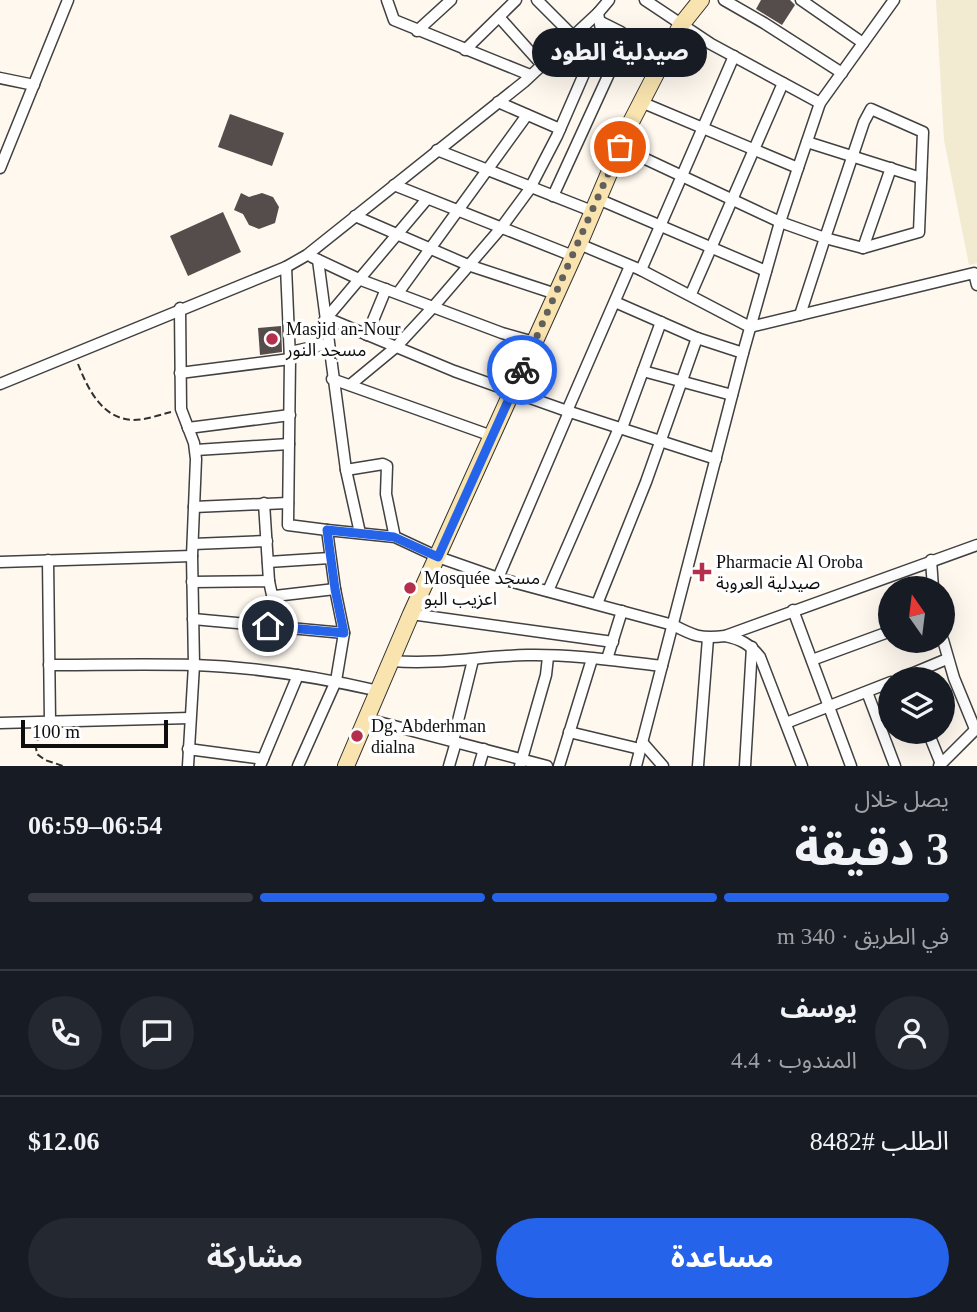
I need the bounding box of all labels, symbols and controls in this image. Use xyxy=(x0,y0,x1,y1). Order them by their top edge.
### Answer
callout: صيدلية الطود xyxy=(532,28,708,77)
text: صيدلية الطود xyxy=(550,40,689,65)
pin xyxy=(590,117,650,177)
icon: bag xyxy=(601,128,639,166)
place label: Masjid an-Nour مسجد النور xyxy=(285,319,400,361)
marker: Masjid an-Nour مسجد النور xyxy=(264,331,280,347)
courier xyxy=(487,335,557,405)
icon: bike xyxy=(503,351,541,389)
place label: Pharmacie Al Oroba صيدلية العروبة xyxy=(716,552,863,594)
marker: Pharmacie Al Oroba صيدلية العروبة xyxy=(694,564,710,580)
place label: Mosquée مسجد اعزيب البو xyxy=(424,568,540,610)
north arrow xyxy=(878,576,956,653)
map controls xyxy=(878,576,955,744)
marker: Mosquée مسجد اعزيب البو xyxy=(402,580,418,596)
pin xyxy=(238,596,298,656)
icon: home xyxy=(249,607,287,645)
button: layers xyxy=(878,667,955,744)
place label: Dg. Abderhman dialna xyxy=(371,716,486,757)
scale bar xyxy=(21,717,168,749)
text: 100 m xyxy=(32,721,80,742)
marker: Dg. Abderhman dialna xyxy=(349,728,365,744)
text: يصل خلال xyxy=(854,787,949,812)
text: 06:54–06:59 xyxy=(28,811,162,840)
text: 3 دقيقة xyxy=(794,824,949,875)
text: في الطريق · 340 m xyxy=(777,924,949,949)
text: يوسف xyxy=(780,994,857,1023)
button: phone xyxy=(28,996,102,1070)
button: chat xyxy=(120,996,194,1070)
button: person xyxy=(875,996,949,1070)
text: المندوب · 4.4 xyxy=(731,1048,857,1073)
text: $12.06 xyxy=(28,1127,100,1156)
text: الطلب #8482 xyxy=(810,1127,949,1156)
button: مشاركة xyxy=(28,1218,482,1298)
button: مساعدة xyxy=(496,1218,949,1298)

